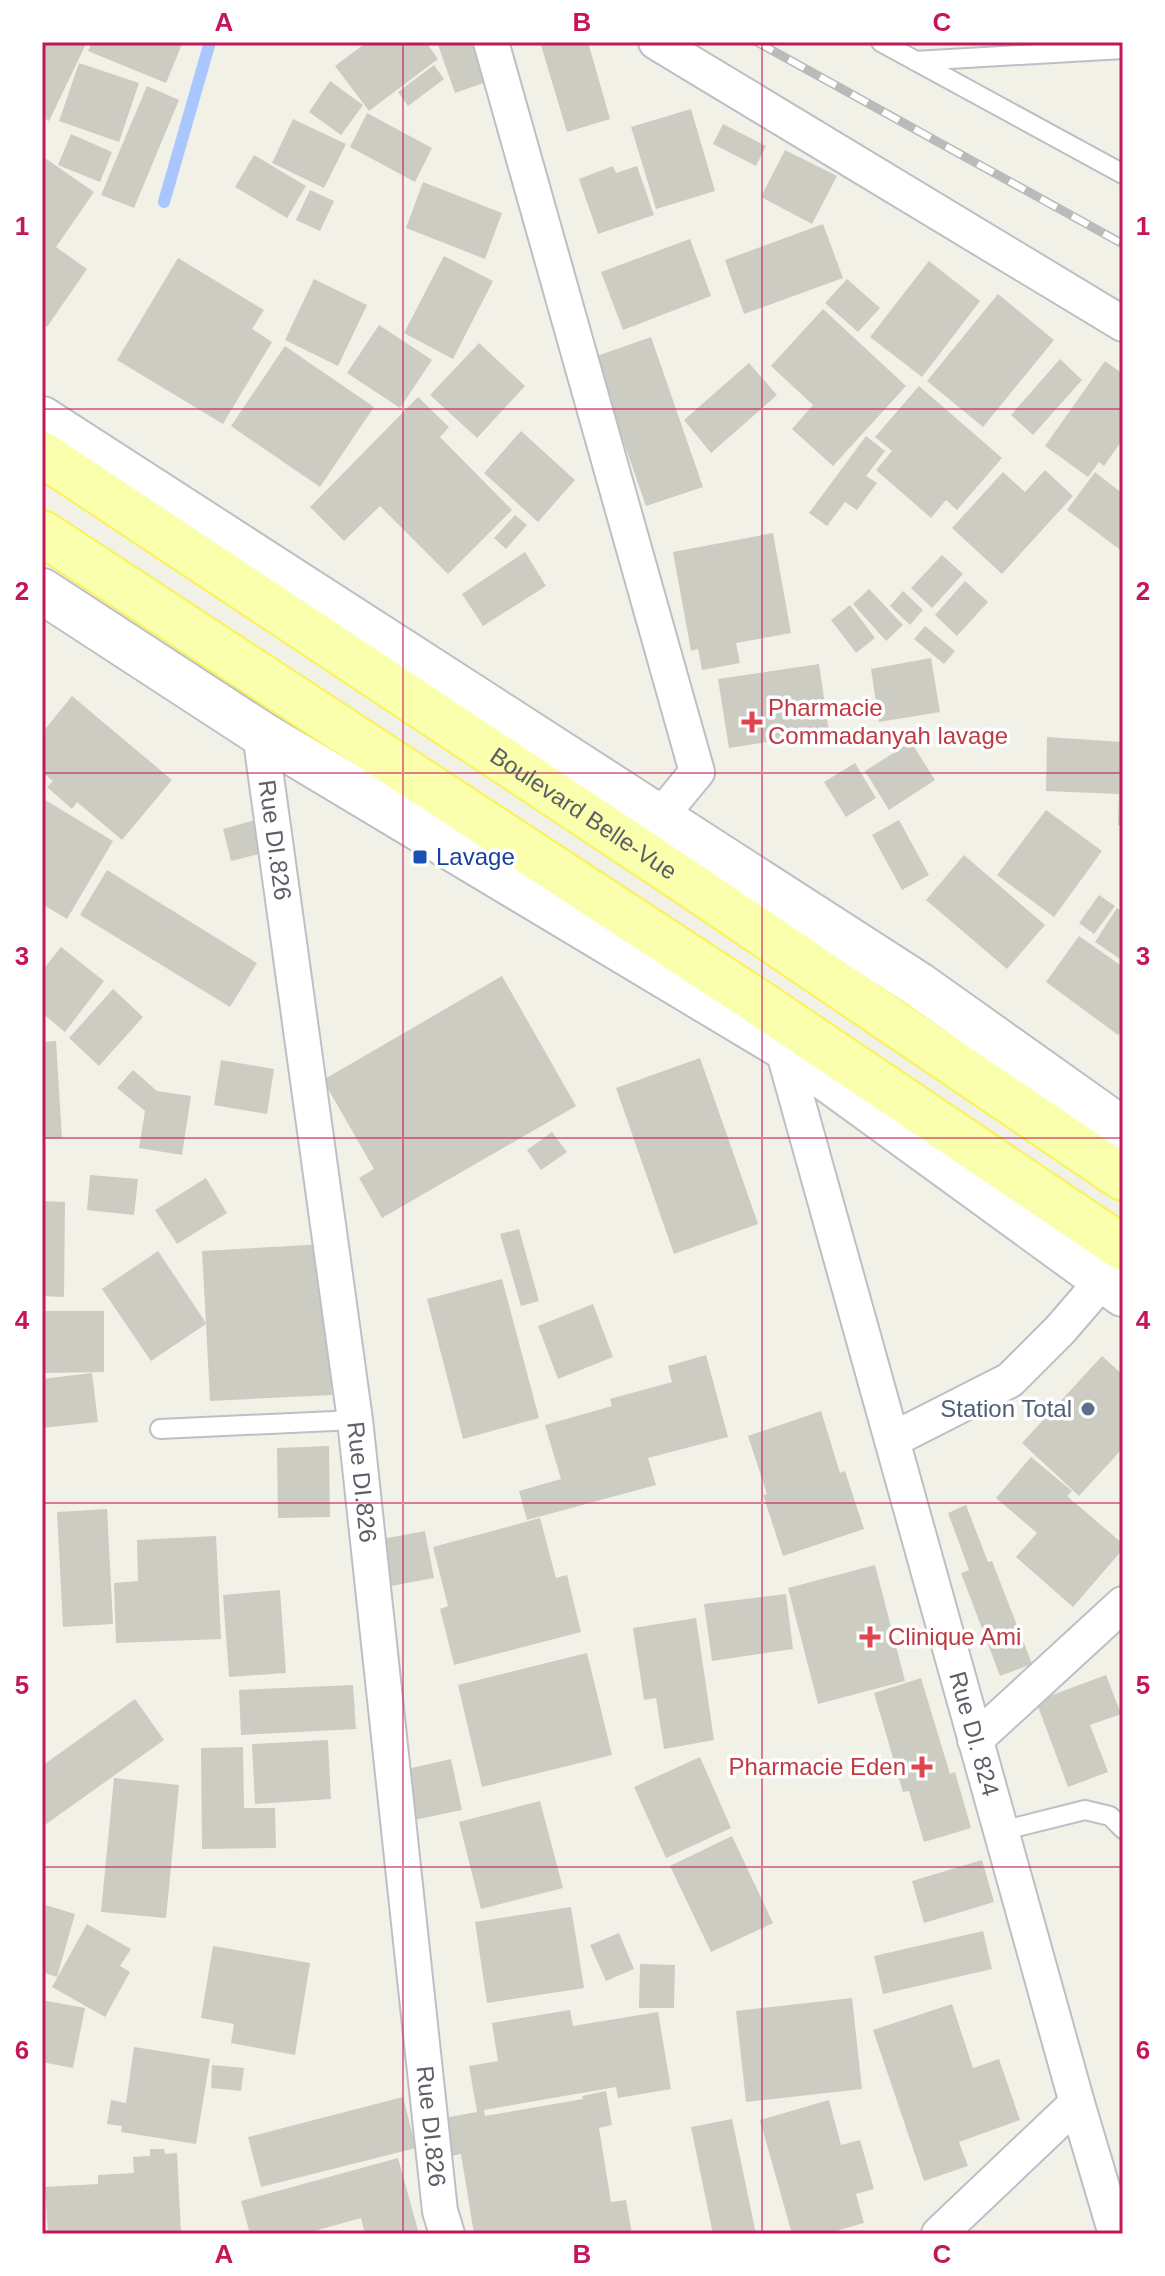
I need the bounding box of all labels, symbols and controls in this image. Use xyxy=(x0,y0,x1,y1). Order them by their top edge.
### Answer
text: A xyxy=(215,7,234,37)
text: B xyxy=(573,7,591,37)
text: C xyxy=(933,7,952,37)
text: 1 xyxy=(15,211,29,241)
text: 1 xyxy=(1136,211,1150,241)
text: 2 xyxy=(15,576,29,606)
text: 2 xyxy=(1136,576,1150,606)
place label: Pharmacie Commadanyah lavage xyxy=(768,694,1008,749)
marker: Pharmacie Commadanyah lavage xyxy=(743,713,761,731)
street label: Boulevard Belle-Vue xyxy=(485,742,682,885)
street label: Rue DI.826 xyxy=(254,778,297,902)
place label: Lavage xyxy=(436,843,515,870)
marker: Lavage xyxy=(411,848,429,866)
text: 3 xyxy=(15,941,29,971)
text: 3 xyxy=(1136,941,1150,971)
text: 4 xyxy=(15,1305,30,1335)
text: 4 xyxy=(1136,1305,1151,1335)
place label: Station Total xyxy=(940,1395,1072,1422)
marker: Station Total xyxy=(1079,1400,1097,1418)
street label: Rue DI.826 xyxy=(342,1420,382,1544)
place label: Clinique Ami xyxy=(888,1623,1021,1650)
marker: Clinique Ami xyxy=(859,1626,881,1648)
street label: Rue DI. 824 xyxy=(944,1668,1005,1799)
text: 5 xyxy=(15,1670,29,1700)
text: 5 xyxy=(1136,1670,1150,1700)
place label: Pharmacie Eden xyxy=(729,1753,906,1780)
marker: Pharmacie Eden xyxy=(913,1758,931,1776)
text: 6 xyxy=(15,2035,29,2065)
text: 6 xyxy=(1136,2035,1150,2065)
street label: Rue DI.826 xyxy=(411,2064,451,2188)
text: A xyxy=(215,2239,234,2269)
text: B xyxy=(573,2239,591,2269)
text: C xyxy=(933,2239,952,2269)

